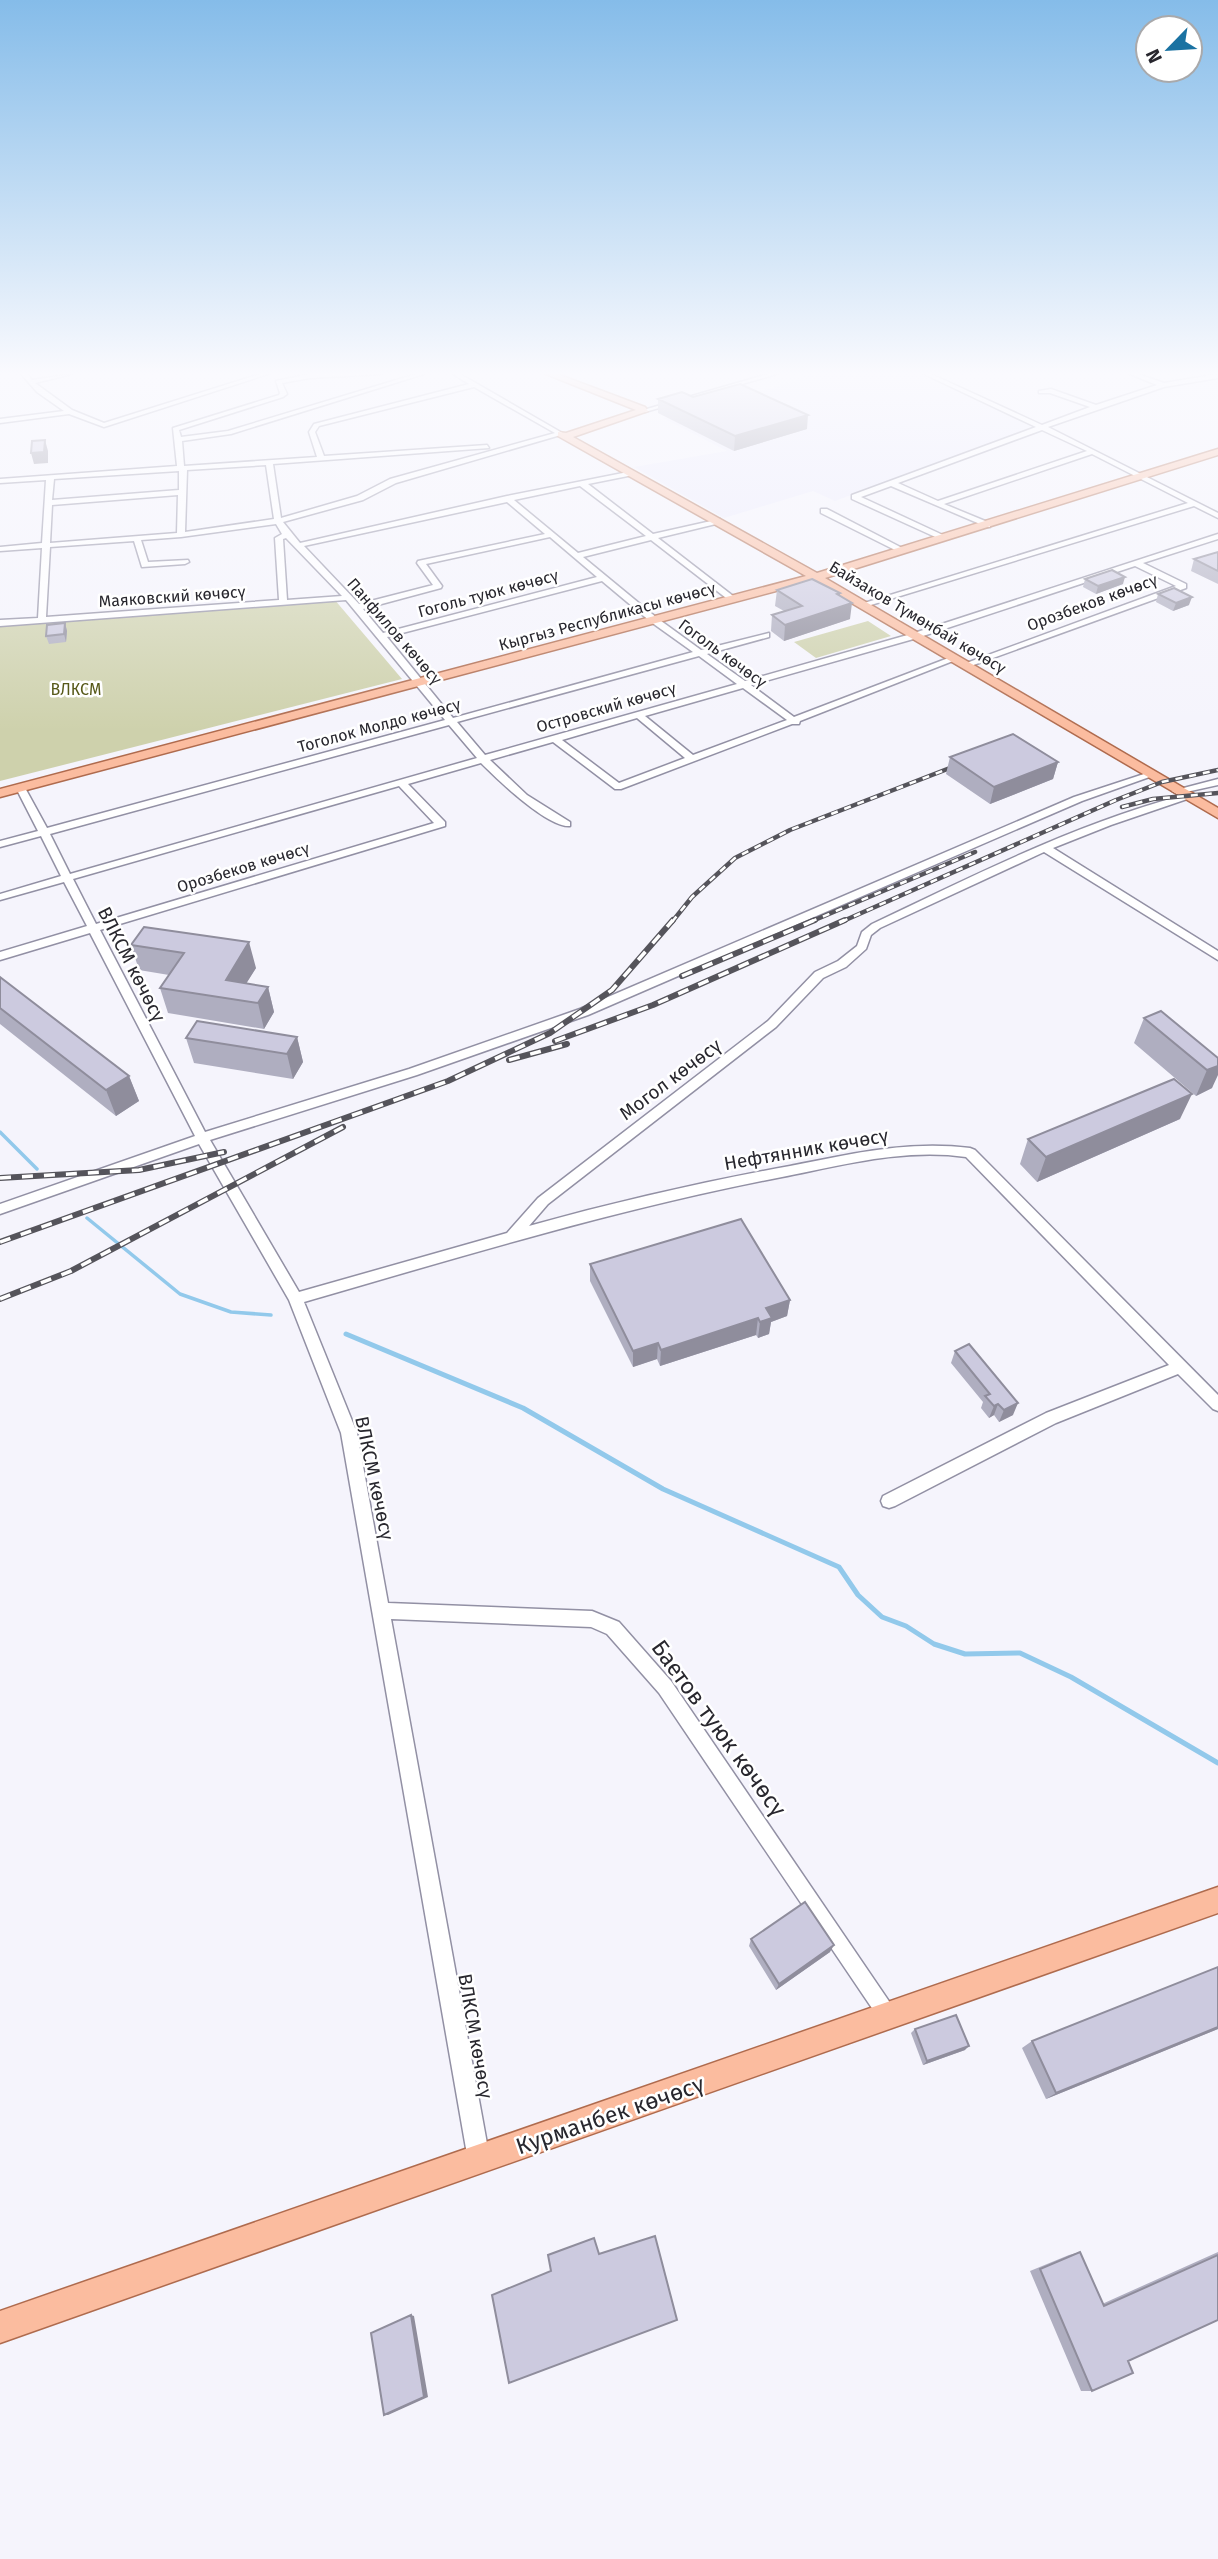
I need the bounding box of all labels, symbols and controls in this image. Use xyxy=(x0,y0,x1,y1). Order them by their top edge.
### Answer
north arrow xyxy=(1134,14,1204,84)
text: N xyxy=(1141,45,1167,67)
street label: Байзаков Түмөнбай көчөсү xyxy=(826,557,1010,678)
street label: Гоголь туюк көчөсү xyxy=(416,566,561,621)
street label: Орозбеков көчөсү xyxy=(1024,570,1160,635)
street label: Панфилов көчөсү xyxy=(343,574,446,688)
street label: Кыргыз Республикасы көчөсү xyxy=(497,578,718,655)
street label: Маяковский көчөсү xyxy=(98,582,246,611)
street label: Гоголь көчөсү xyxy=(675,615,771,692)
street label: Островский көчөсү xyxy=(534,678,678,737)
park label: ВЛКСМ xyxy=(51,680,101,699)
street label: Тоголок Молдо көчөсү xyxy=(296,695,463,756)
street label: Орозбеков көчөсү xyxy=(175,838,312,897)
street label: ВЛКСМ көчөсү xyxy=(93,903,171,1026)
street label: Могол көчөсү xyxy=(615,1033,726,1125)
street label: Нефтянник көчөсү xyxy=(722,1124,891,1175)
street label: ВЛКСМ көчөсү xyxy=(350,1414,399,1543)
street label: Баетов туюк көчөсү xyxy=(646,1634,793,1822)
street label: ВЛКСМ көчөсү xyxy=(453,1972,498,2101)
street label: Курманбек көчөсү xyxy=(512,2069,709,2160)

